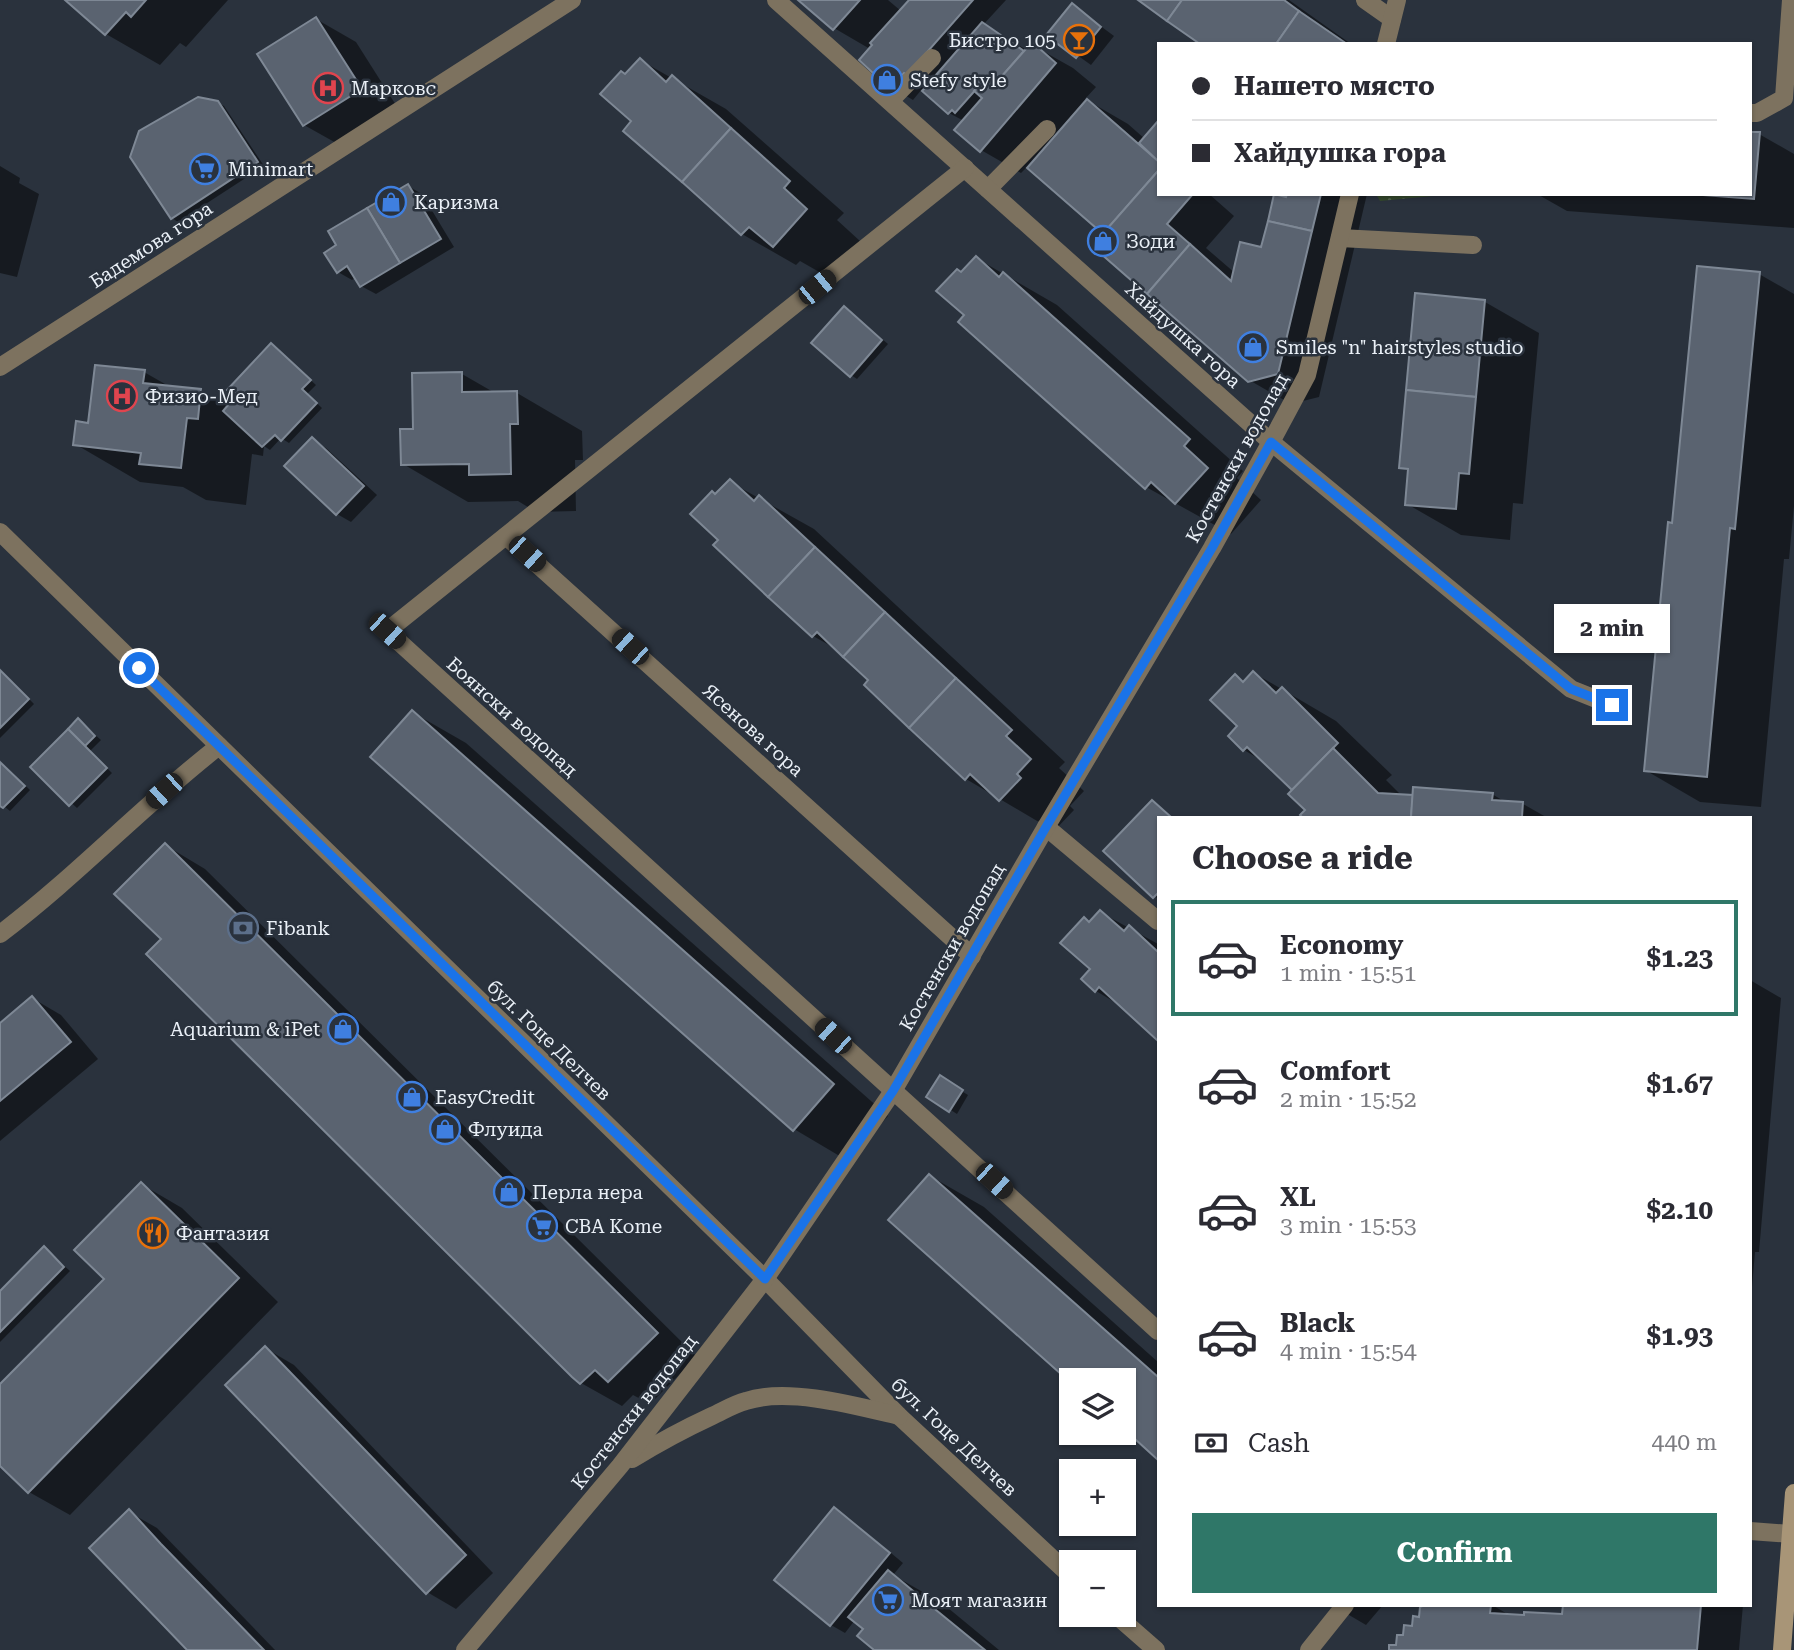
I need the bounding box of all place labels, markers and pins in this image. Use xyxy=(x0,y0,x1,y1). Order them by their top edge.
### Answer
bar icon: Бистро 105 xyxy=(1062,23,1096,57)
place label: Бистро 105 xyxy=(949,29,1056,52)
shop icon: Stefy style xyxy=(870,63,904,97)
place label: Stefy style xyxy=(910,69,1007,92)
hospital icon: Марковс xyxy=(311,71,345,105)
place label: Марковс xyxy=(351,77,436,100)
supermarket icon: Minimart xyxy=(188,152,222,186)
place label: Minimart xyxy=(228,158,313,181)
shop icon: Каризма xyxy=(374,185,408,219)
place label: Каризма xyxy=(414,191,499,214)
shop icon: Зоди xyxy=(1086,224,1120,258)
place label: Зоди xyxy=(1126,230,1175,253)
shop icon: Smiles "n" hairstyles studio xyxy=(1236,330,1270,364)
place label: Smiles "n" hairstyles studio xyxy=(1276,336,1523,359)
hospital icon: Физио-Мед xyxy=(105,379,139,413)
place label: Физио-Мед xyxy=(145,385,258,408)
bank icon: Fibank xyxy=(226,911,260,945)
place label: Fibank xyxy=(266,917,330,940)
shop icon: Aquarium & iPet xyxy=(326,1012,360,1046)
place label: Aquarium & iPet xyxy=(170,1018,320,1041)
shop icon: EasyCredit xyxy=(395,1080,429,1114)
place label: EasyCredit xyxy=(435,1086,535,1109)
shop icon: Флуида xyxy=(428,1112,462,1146)
place label: Флуида xyxy=(468,1118,543,1141)
shop icon: Перла нера xyxy=(492,1175,526,1209)
place label: Перла нера xyxy=(532,1181,643,1204)
supermarket icon: CBA Kome xyxy=(525,1209,559,1243)
place label: CBA Kome xyxy=(565,1215,662,1238)
restaurant icon: Фантазия xyxy=(136,1216,170,1250)
place label: Фантазия xyxy=(176,1222,270,1245)
supermarket icon: Моят магазин xyxy=(871,1583,905,1617)
place label: Моят магазин xyxy=(911,1589,1047,1612)

